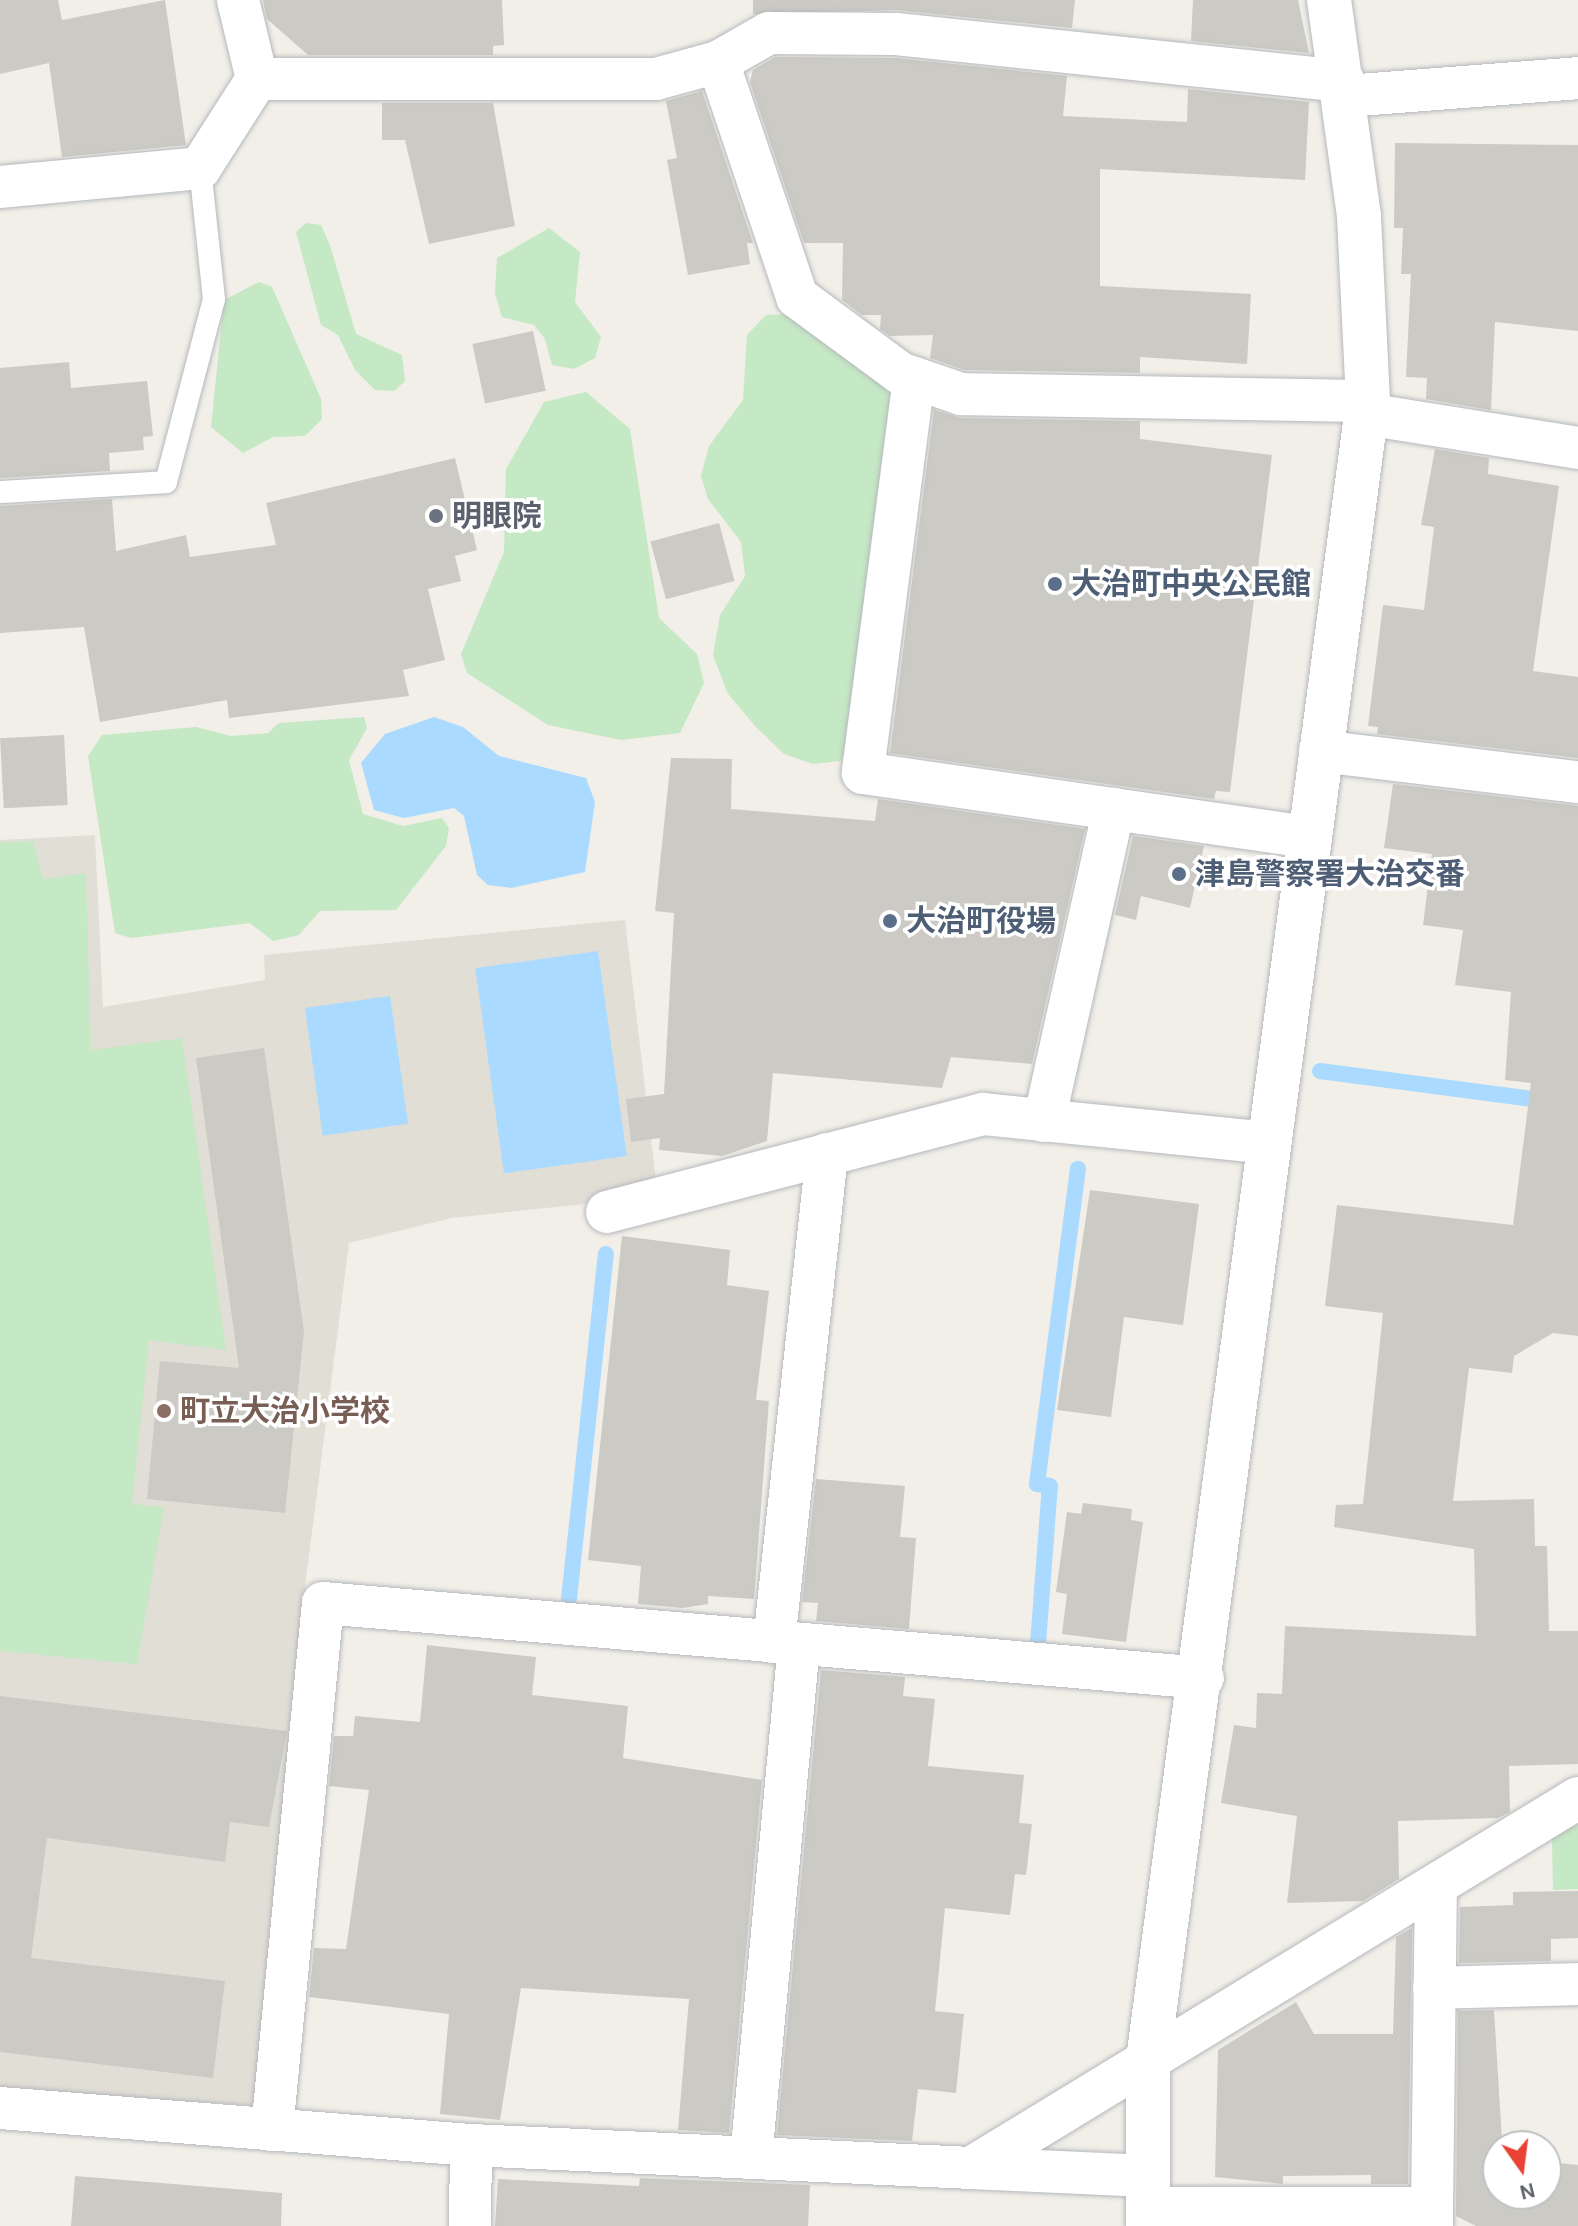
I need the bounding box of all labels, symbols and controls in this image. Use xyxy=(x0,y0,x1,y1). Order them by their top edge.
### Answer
place label: 明眼院 xyxy=(452,498,542,534)
marker: 明眼院 xyxy=(427,507,445,525)
place label: 大治町中央公民館 xyxy=(1071,566,1311,602)
marker: 大治町中央公民館 xyxy=(1046,575,1064,593)
place label: 津島警察署大治交番 xyxy=(1195,856,1465,892)
marker: 津島警察署大治交番 xyxy=(1170,865,1188,883)
place label: 大治町役場 xyxy=(906,903,1056,939)
marker: 大治町役場 xyxy=(881,912,899,930)
place label: 町立大治小学校 xyxy=(180,1393,390,1429)
marker: 町立大治小学校 xyxy=(155,1402,173,1420)
north arrow xyxy=(1482,2130,1562,2210)
text: N xyxy=(1517,2177,1538,2206)

